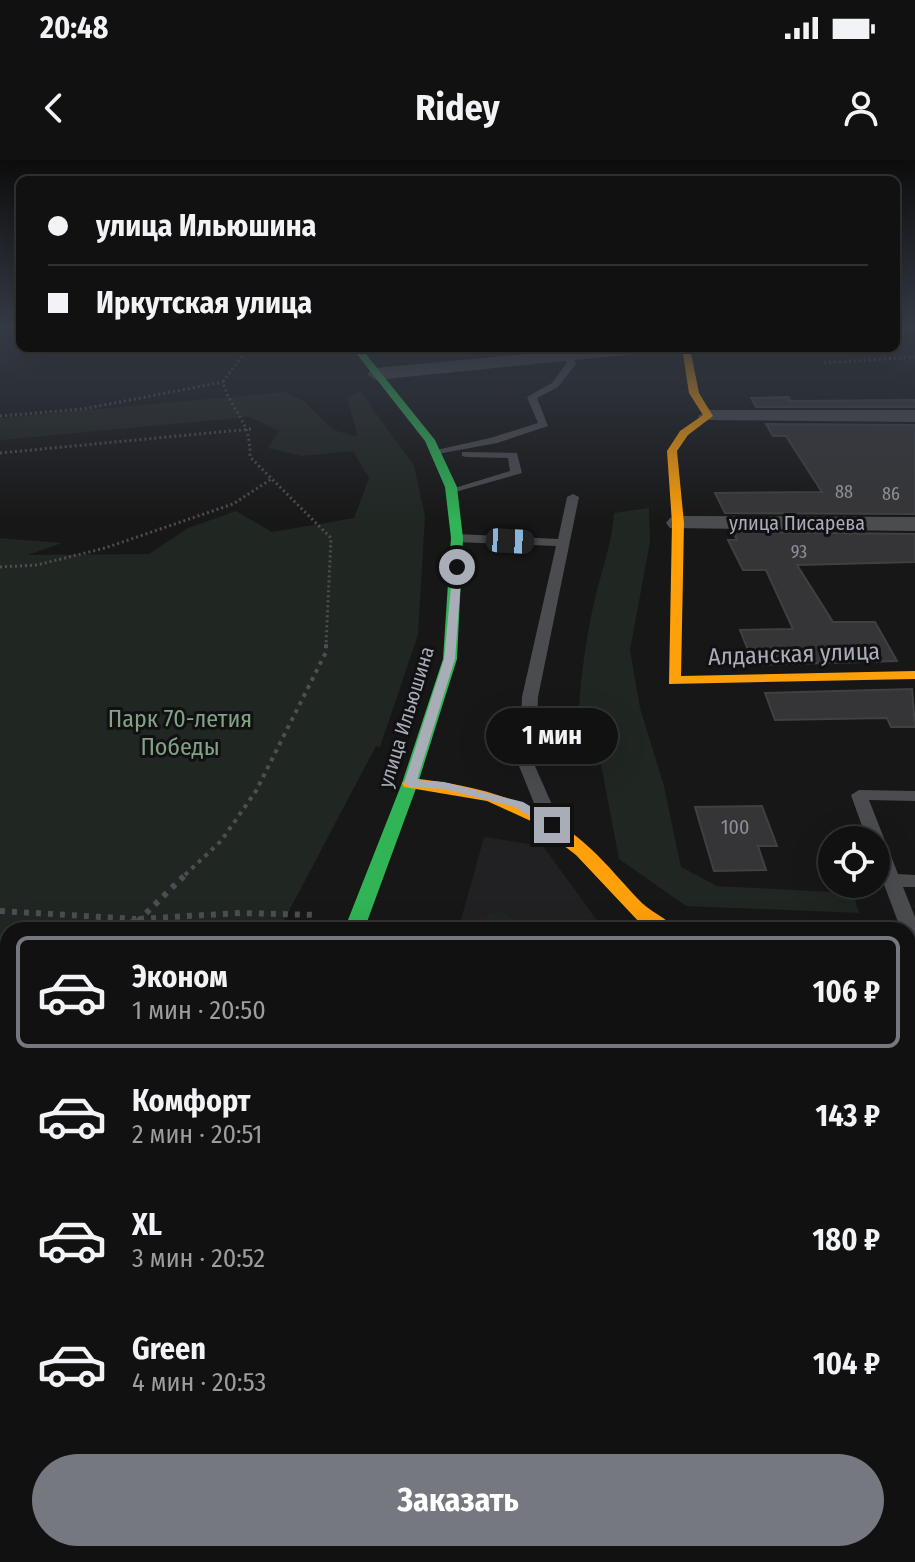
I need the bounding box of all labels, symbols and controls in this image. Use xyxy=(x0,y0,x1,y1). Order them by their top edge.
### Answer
text: 20:48 xyxy=(40,10,108,46)
icon: back xyxy=(32,86,76,130)
text: Ridey xyxy=(415,86,500,130)
icon: person xyxy=(839,86,883,130)
text: улица Ильюшина xyxy=(96,208,316,244)
text: Иркутская улица xyxy=(96,285,312,321)
house number: 88 xyxy=(835,481,853,503)
house number: 86 xyxy=(882,483,900,505)
street label: улица Писарева xyxy=(729,511,865,535)
car xyxy=(485,528,535,554)
house number: 93 xyxy=(791,541,807,563)
route start xyxy=(439,549,475,585)
street label: Алданская улица xyxy=(707,637,881,671)
street label: улица Ильюшина xyxy=(373,644,439,790)
park label: Парк 70-летия Победы xyxy=(108,705,252,761)
callout: 1 мин xyxy=(486,709,618,765)
text: 1 мин xyxy=(522,720,582,751)
route end xyxy=(534,807,570,843)
house number: 100 xyxy=(721,815,749,839)
map controls xyxy=(818,826,890,898)
button: locate xyxy=(818,826,890,898)
icon: car xyxy=(36,956,108,1028)
text: Эконом xyxy=(132,959,228,995)
text: 106 ₽ xyxy=(813,974,880,1010)
text: 1 мин · 20:50 xyxy=(132,995,266,1026)
icon: car xyxy=(36,1080,108,1152)
text: Комфорт xyxy=(132,1083,250,1119)
text: 143 ₽ xyxy=(816,1098,880,1134)
text: 2 мин · 20:51 xyxy=(132,1119,262,1150)
icon: car xyxy=(36,1204,108,1276)
text: XL xyxy=(132,1207,162,1243)
text: 180 ₽ xyxy=(813,1222,880,1258)
text: 3 мин · 20:52 xyxy=(132,1243,265,1274)
icon: car xyxy=(36,1328,108,1400)
text: Green xyxy=(132,1331,206,1367)
text: 104 ₽ xyxy=(813,1346,880,1382)
text: 4 мин · 20:53 xyxy=(132,1367,266,1398)
button: Заказать xyxy=(32,1454,884,1546)

